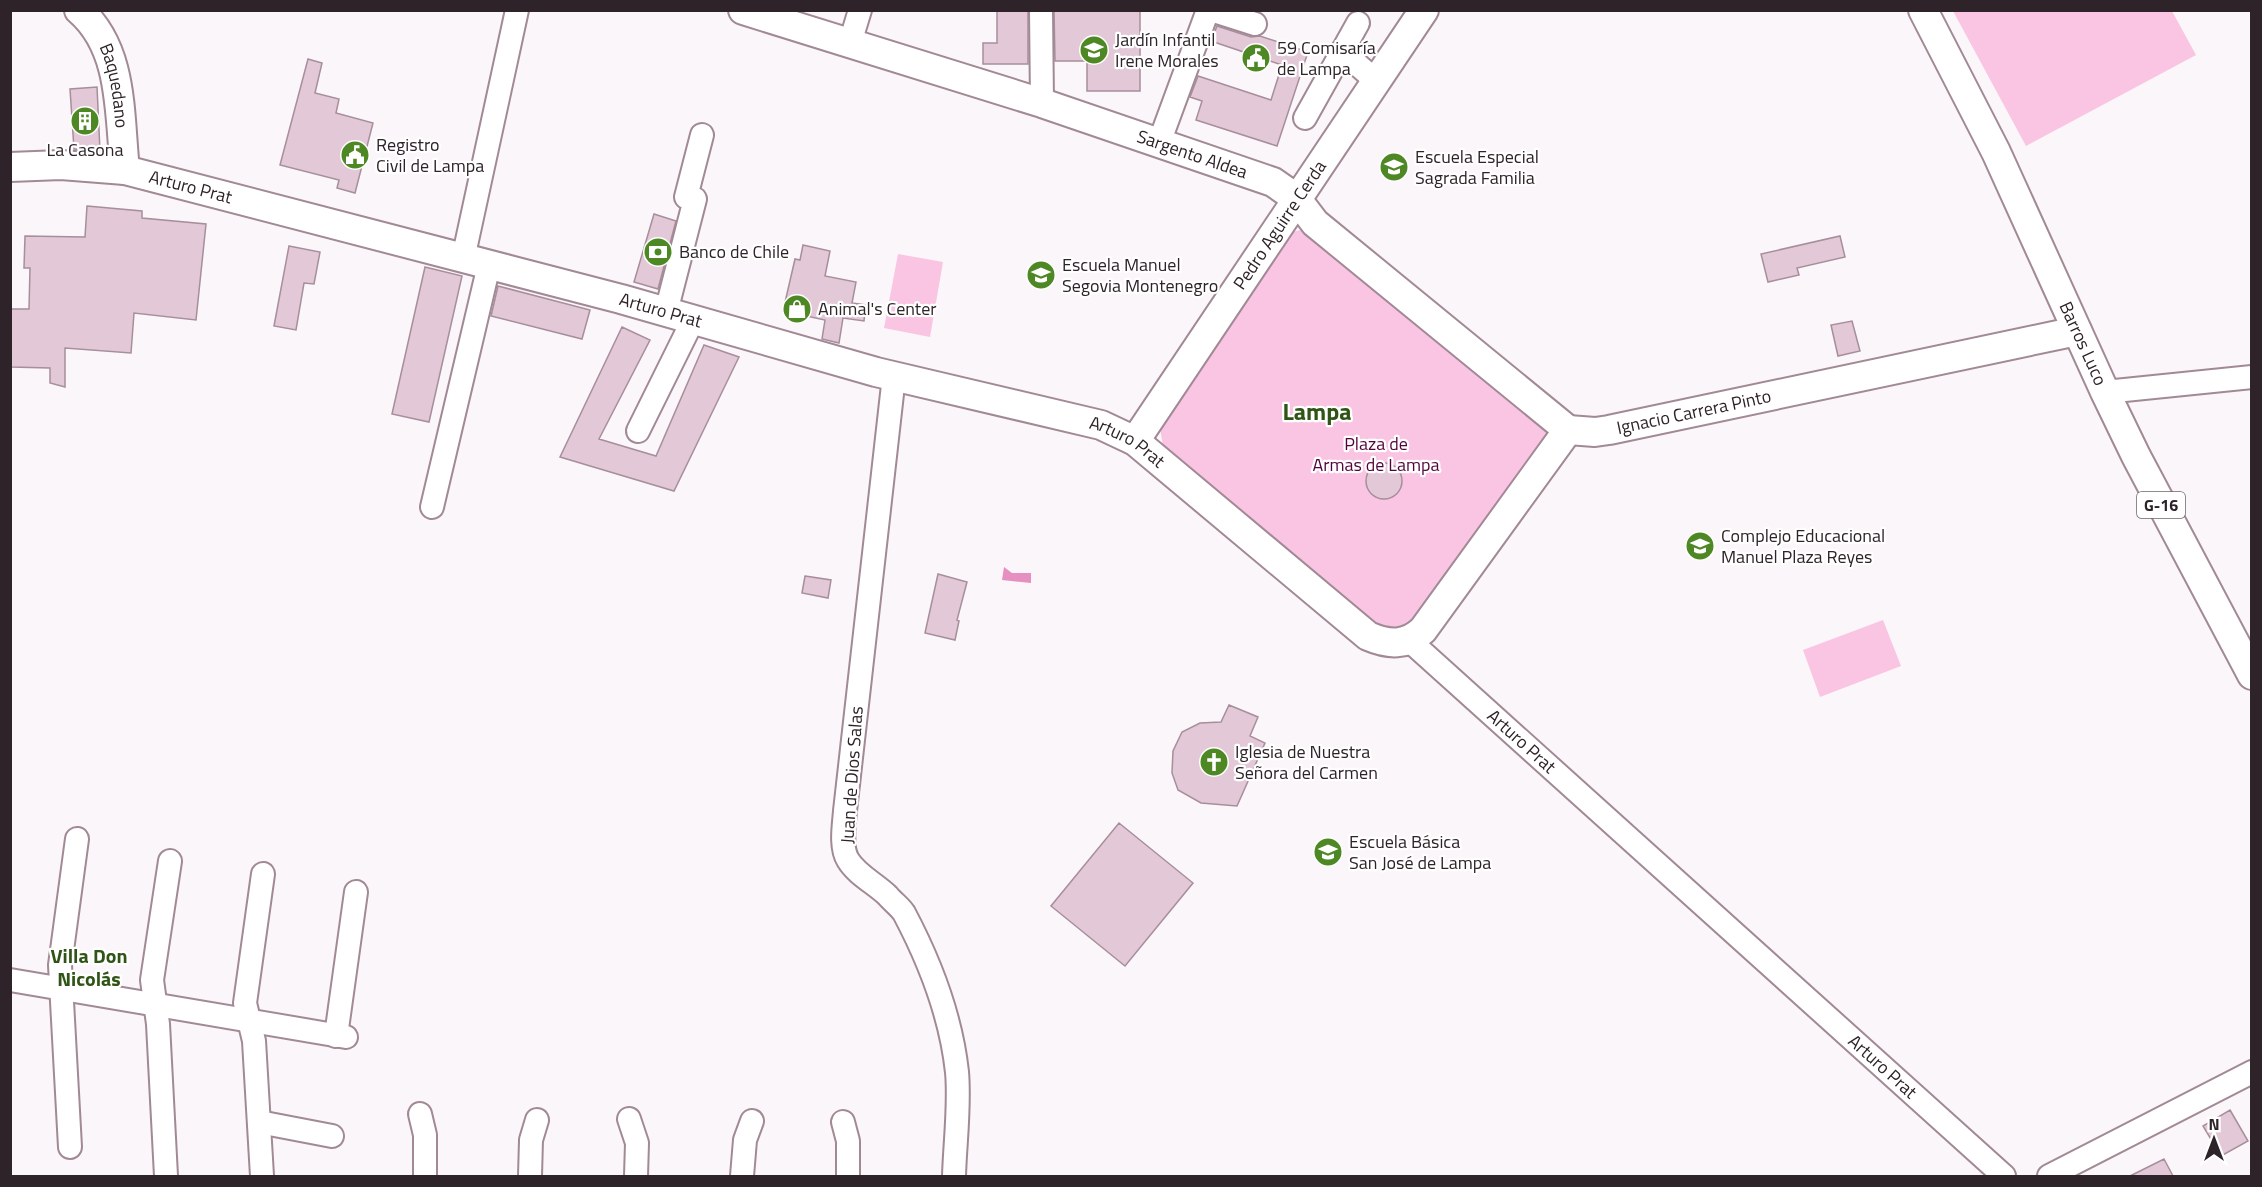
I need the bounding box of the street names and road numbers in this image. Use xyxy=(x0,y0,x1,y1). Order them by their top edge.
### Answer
street label: Baquedano xyxy=(93,39,136,129)
street label: Sargento Aldea xyxy=(1134,123,1251,185)
street label: Pedro Aguirre Cerda xyxy=(1226,155,1333,295)
street label: Arturo Prat xyxy=(146,163,236,210)
street label: Arturo Prat xyxy=(616,285,706,335)
street label: Barros Luco xyxy=(2053,297,2114,390)
street label: Ignacio Carrera Pinto xyxy=(1614,382,1773,441)
street label: Arturo Prat xyxy=(1087,409,1172,474)
road number: G-16 xyxy=(2137,492,2185,518)
street label: Arturo Prat xyxy=(1481,703,1563,780)
street label: Juan de Dios Salas xyxy=(833,705,870,845)
street label: Arturo Prat xyxy=(1842,1028,1924,1105)

